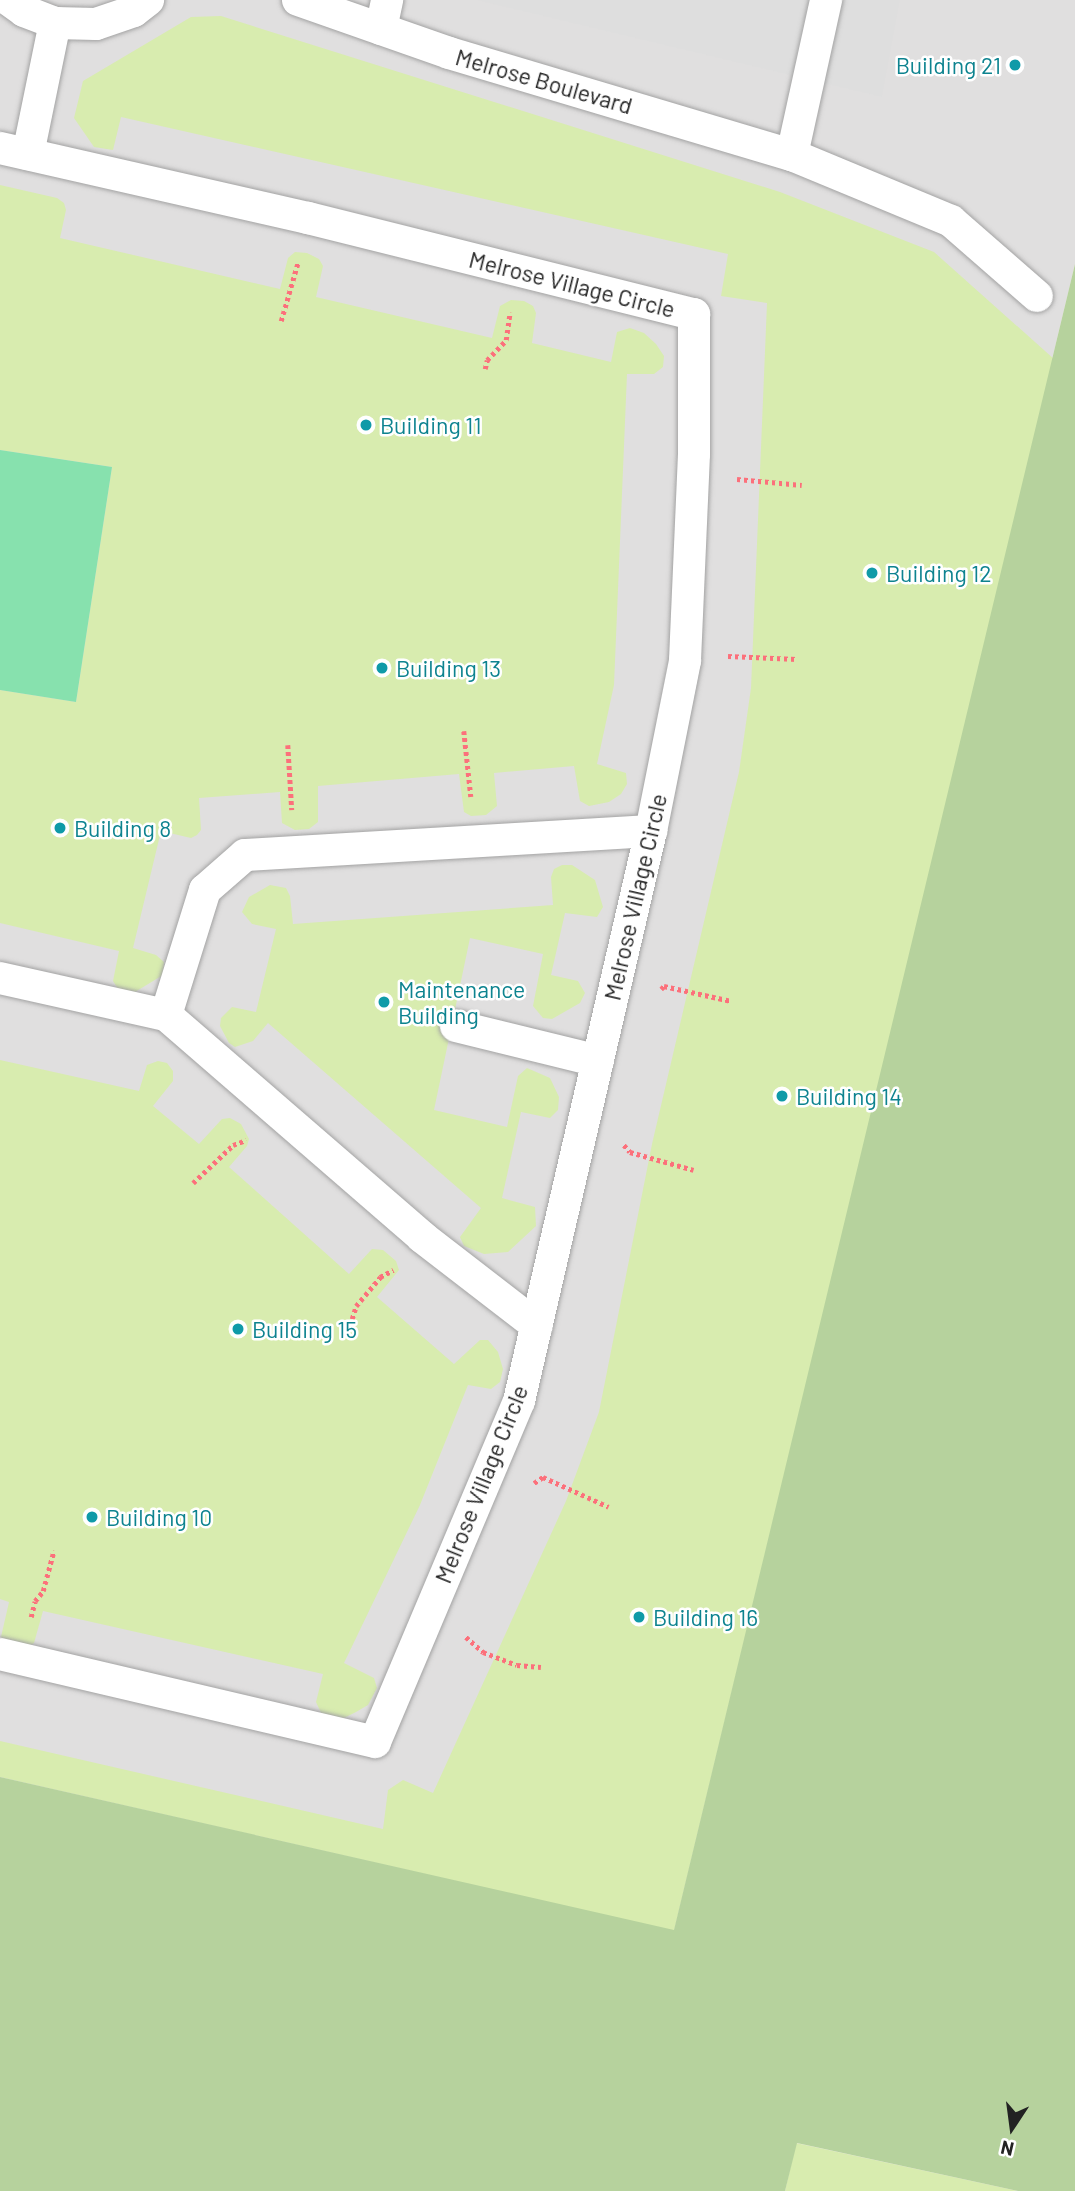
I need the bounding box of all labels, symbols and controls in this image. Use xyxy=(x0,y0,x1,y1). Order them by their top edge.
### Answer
street label: Melrose Boulevard xyxy=(452,43,636,119)
place label: Building 21 xyxy=(896,51,1001,79)
marker: Building 21 xyxy=(1007,57,1023,73)
street label: Melrose Village Circle xyxy=(466,245,678,323)
place label: Building 11 xyxy=(380,411,481,439)
marker: Building 11 xyxy=(358,417,374,433)
place label: Building 12 xyxy=(886,559,992,587)
marker: Building 12 xyxy=(864,565,880,581)
place label: Building 13 xyxy=(396,654,501,682)
marker: Building 13 xyxy=(374,660,390,676)
street label: Melrose Village Circle xyxy=(598,791,672,1003)
place label: Building 8 xyxy=(74,814,171,842)
marker: Building 8 xyxy=(52,820,68,836)
place label: Maintenance Building xyxy=(398,975,525,1029)
marker: Maintenance Building xyxy=(376,994,392,1010)
place label: Building 14 xyxy=(796,1082,902,1110)
marker: Building 14 xyxy=(774,1088,790,1104)
place label: Building 15 xyxy=(252,1315,357,1343)
marker: Building 15 xyxy=(230,1321,246,1337)
street label: Melrose Village Circle xyxy=(429,1381,533,1587)
place label: Building 10 xyxy=(106,1503,212,1531)
marker: Building 10 xyxy=(84,1509,100,1525)
place label: Building 16 xyxy=(653,1603,758,1631)
marker: Building 16 xyxy=(631,1609,647,1625)
north arrow xyxy=(977,2093,1047,2163)
text: N xyxy=(998,2136,1016,2162)

